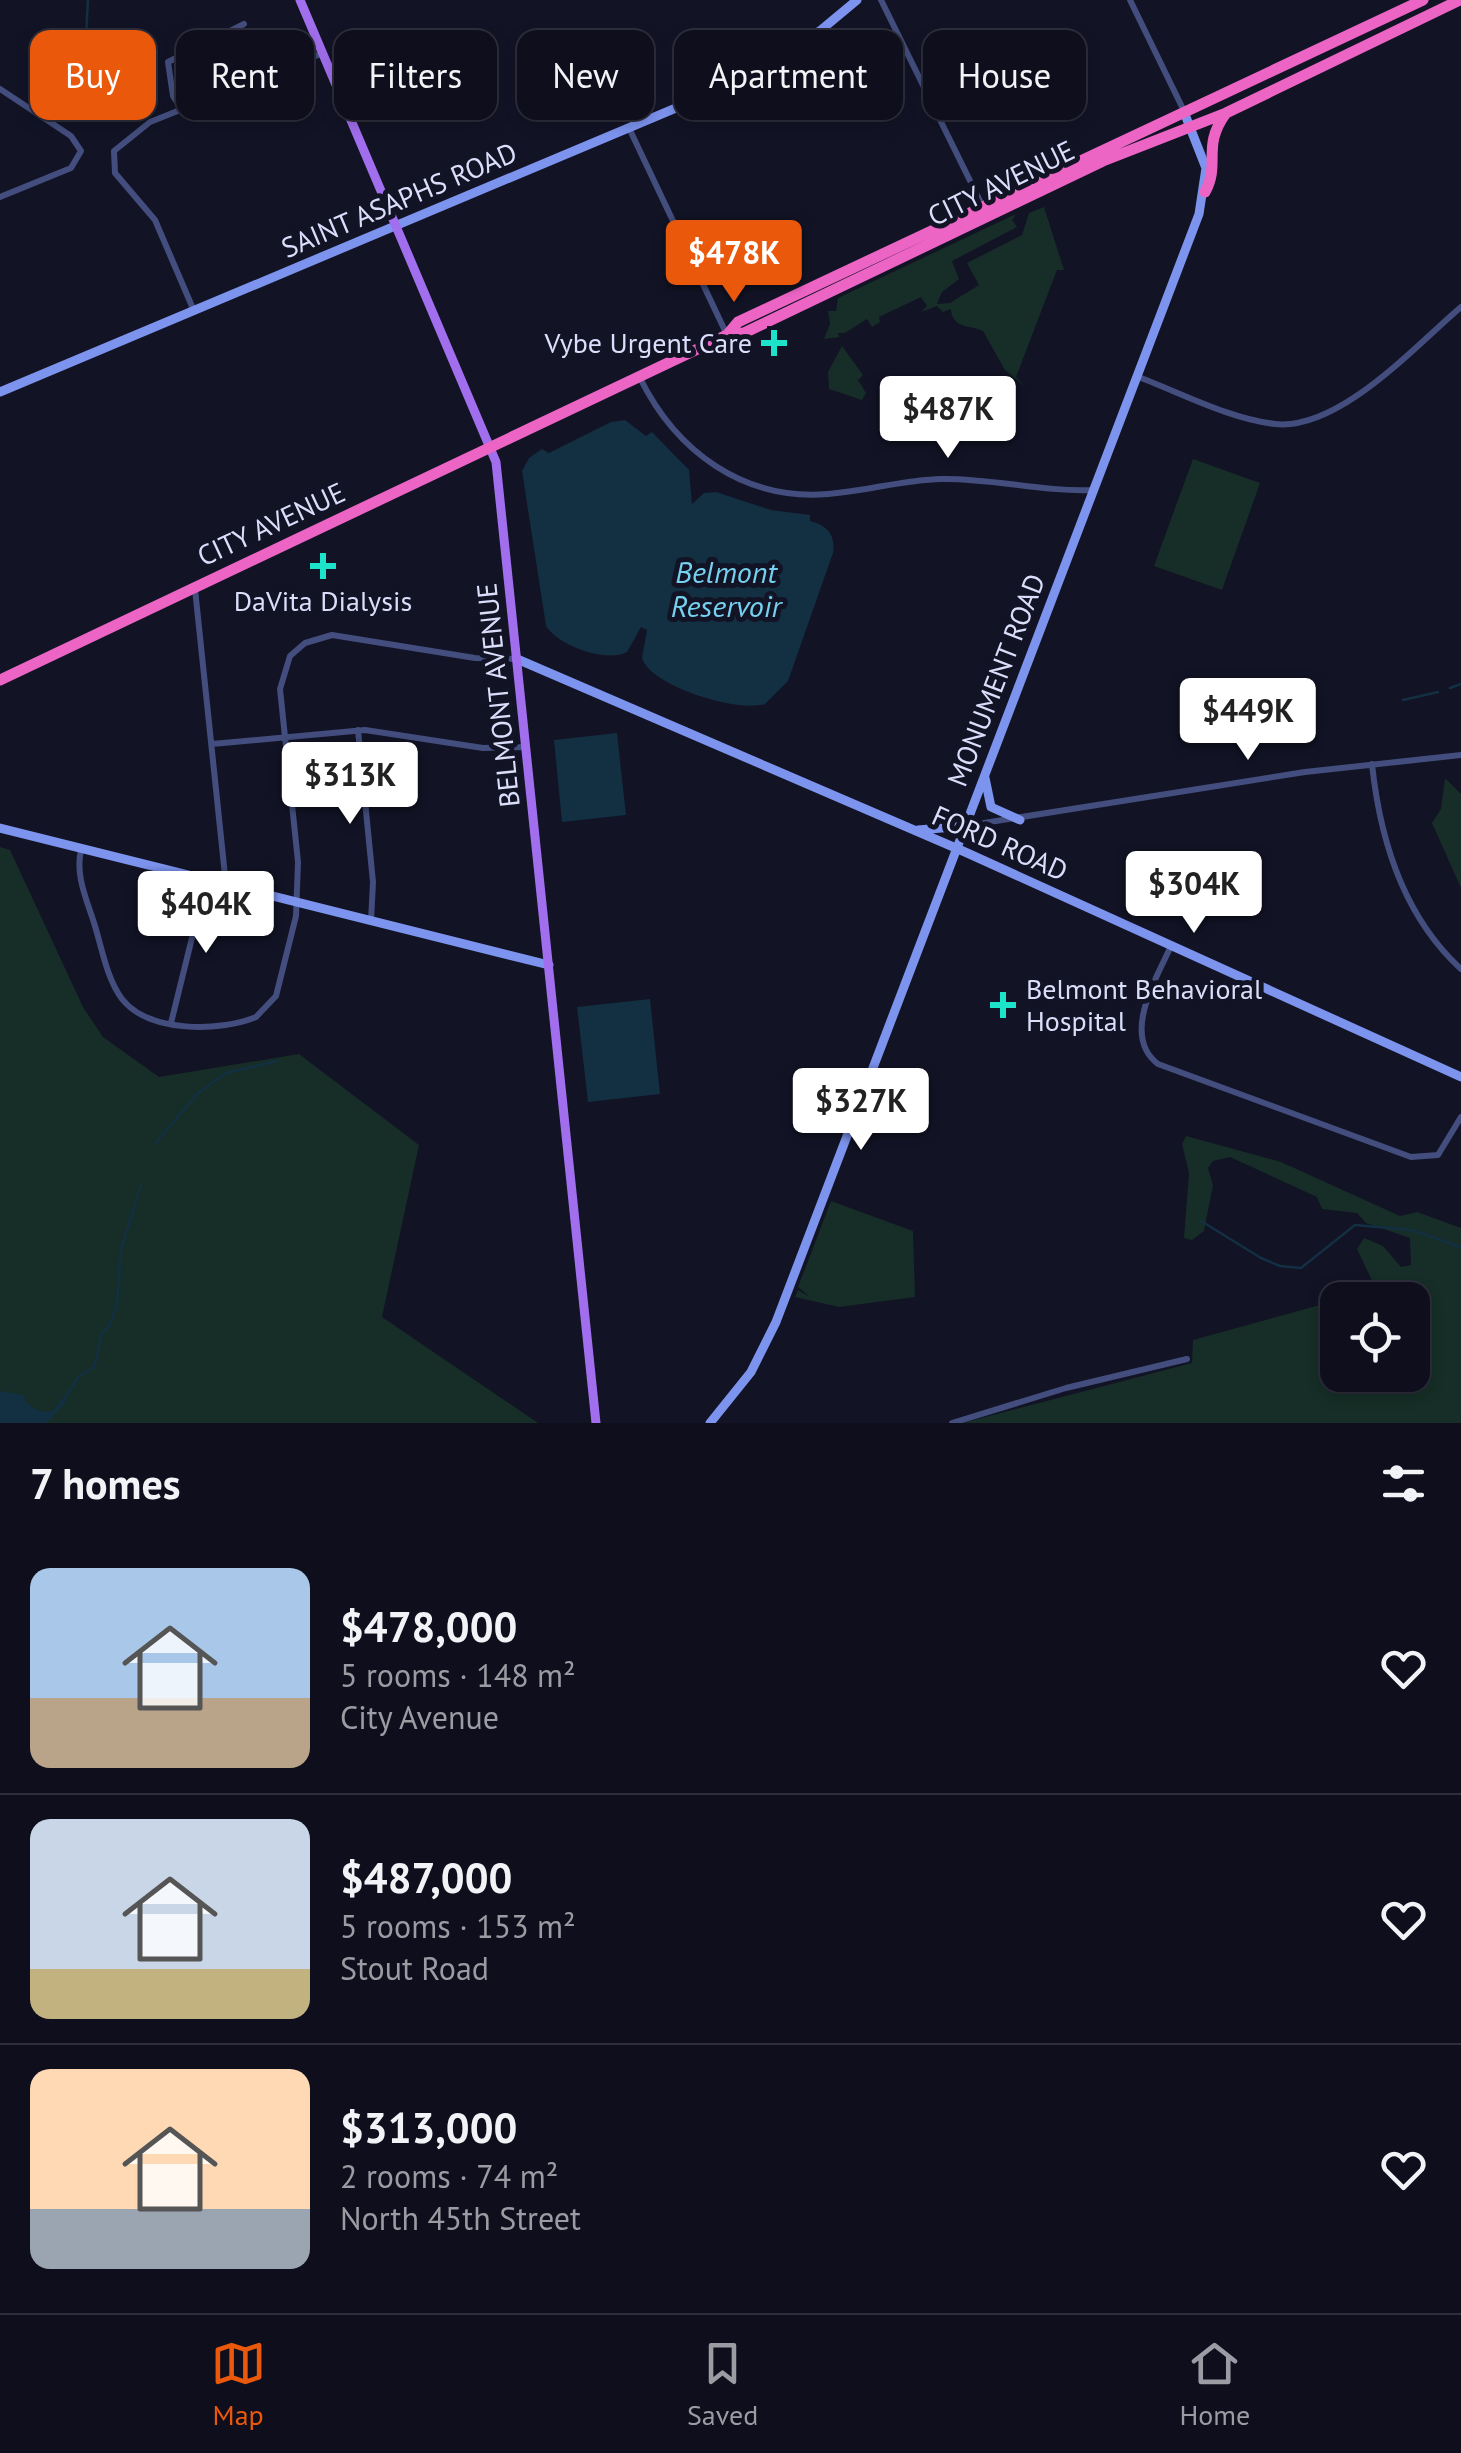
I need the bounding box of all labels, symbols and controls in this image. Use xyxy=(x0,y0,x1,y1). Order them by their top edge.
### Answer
chip: Buy xyxy=(30,30,156,120)
chip: Rent xyxy=(176,30,314,120)
chip: Filters xyxy=(334,30,497,120)
chip: New xyxy=(517,30,654,120)
chip: Apartment xyxy=(674,30,903,120)
chip: House xyxy=(923,30,1086,120)
street label: CITY AVENUE xyxy=(921,131,1080,234)
street label: SAINT ASAPHS ROAD xyxy=(275,133,522,266)
pin: $478K xyxy=(664,220,804,305)
text: $478K xyxy=(688,231,780,273)
place label: Vybe Urgent Care xyxy=(543,324,752,361)
marker: Vybe Urgent Care xyxy=(761,330,787,356)
pin: $487K xyxy=(878,376,1018,461)
text: $487K xyxy=(902,387,994,429)
street label: CITY AVENUE xyxy=(191,473,351,574)
water label: Belmont Reservoir xyxy=(671,552,784,625)
marker: DaVita Dialysis xyxy=(310,553,336,579)
street label: MONUMENT ROAD xyxy=(938,568,1053,791)
street label: BELMONT AVENUE xyxy=(467,581,528,809)
place label: DaVita Dialysis xyxy=(234,582,412,619)
pin: $449K xyxy=(1178,678,1318,763)
text: $449K xyxy=(1202,689,1294,731)
pin: $313K xyxy=(280,742,420,827)
text: $313K xyxy=(304,753,396,795)
street label: FORD ROAD xyxy=(927,796,1074,889)
pin: $304K xyxy=(1124,851,1264,936)
text: $304K xyxy=(1148,862,1240,904)
pin: $404K xyxy=(136,871,276,956)
text: $404K xyxy=(160,882,252,924)
place label: Belmont Behavioral Hospital xyxy=(1026,970,1262,1039)
marker: Belmont Behavioral Hospital xyxy=(990,992,1016,1018)
pin: $327K xyxy=(791,1068,931,1153)
text: $327K xyxy=(815,1079,907,1121)
map controls xyxy=(1320,1282,1430,1392)
button: locate xyxy=(1320,1282,1430,1392)
text: 7 homes xyxy=(30,1456,181,1511)
icon: filters xyxy=(1376,1456,1431,1511)
text: $478,000 xyxy=(340,1599,517,1654)
icon: home xyxy=(110,1608,230,1728)
icon: heart xyxy=(1376,1641,1431,1696)
text: 5 rooms · 148 m² xyxy=(340,1654,576,1696)
text: City Avenue xyxy=(340,1696,499,1738)
text: $487,000 xyxy=(340,1850,512,1905)
icon: home xyxy=(110,1859,230,1979)
icon: heart xyxy=(1376,1892,1431,1947)
text: 5 rooms · 153 m² xyxy=(340,1905,576,1947)
text: Stout Road xyxy=(340,1947,489,1989)
text: $313,000 xyxy=(340,2100,517,2155)
icon: home xyxy=(110,2109,230,2229)
icon: heart xyxy=(1376,2142,1431,2197)
text: 2 rooms · 74 m² xyxy=(340,2155,558,2197)
text: North 45th Street xyxy=(340,2197,581,2239)
tab: Map xyxy=(211,2336,266,2433)
tab: Saved xyxy=(687,2336,758,2433)
tab: Home xyxy=(1180,2336,1250,2433)

